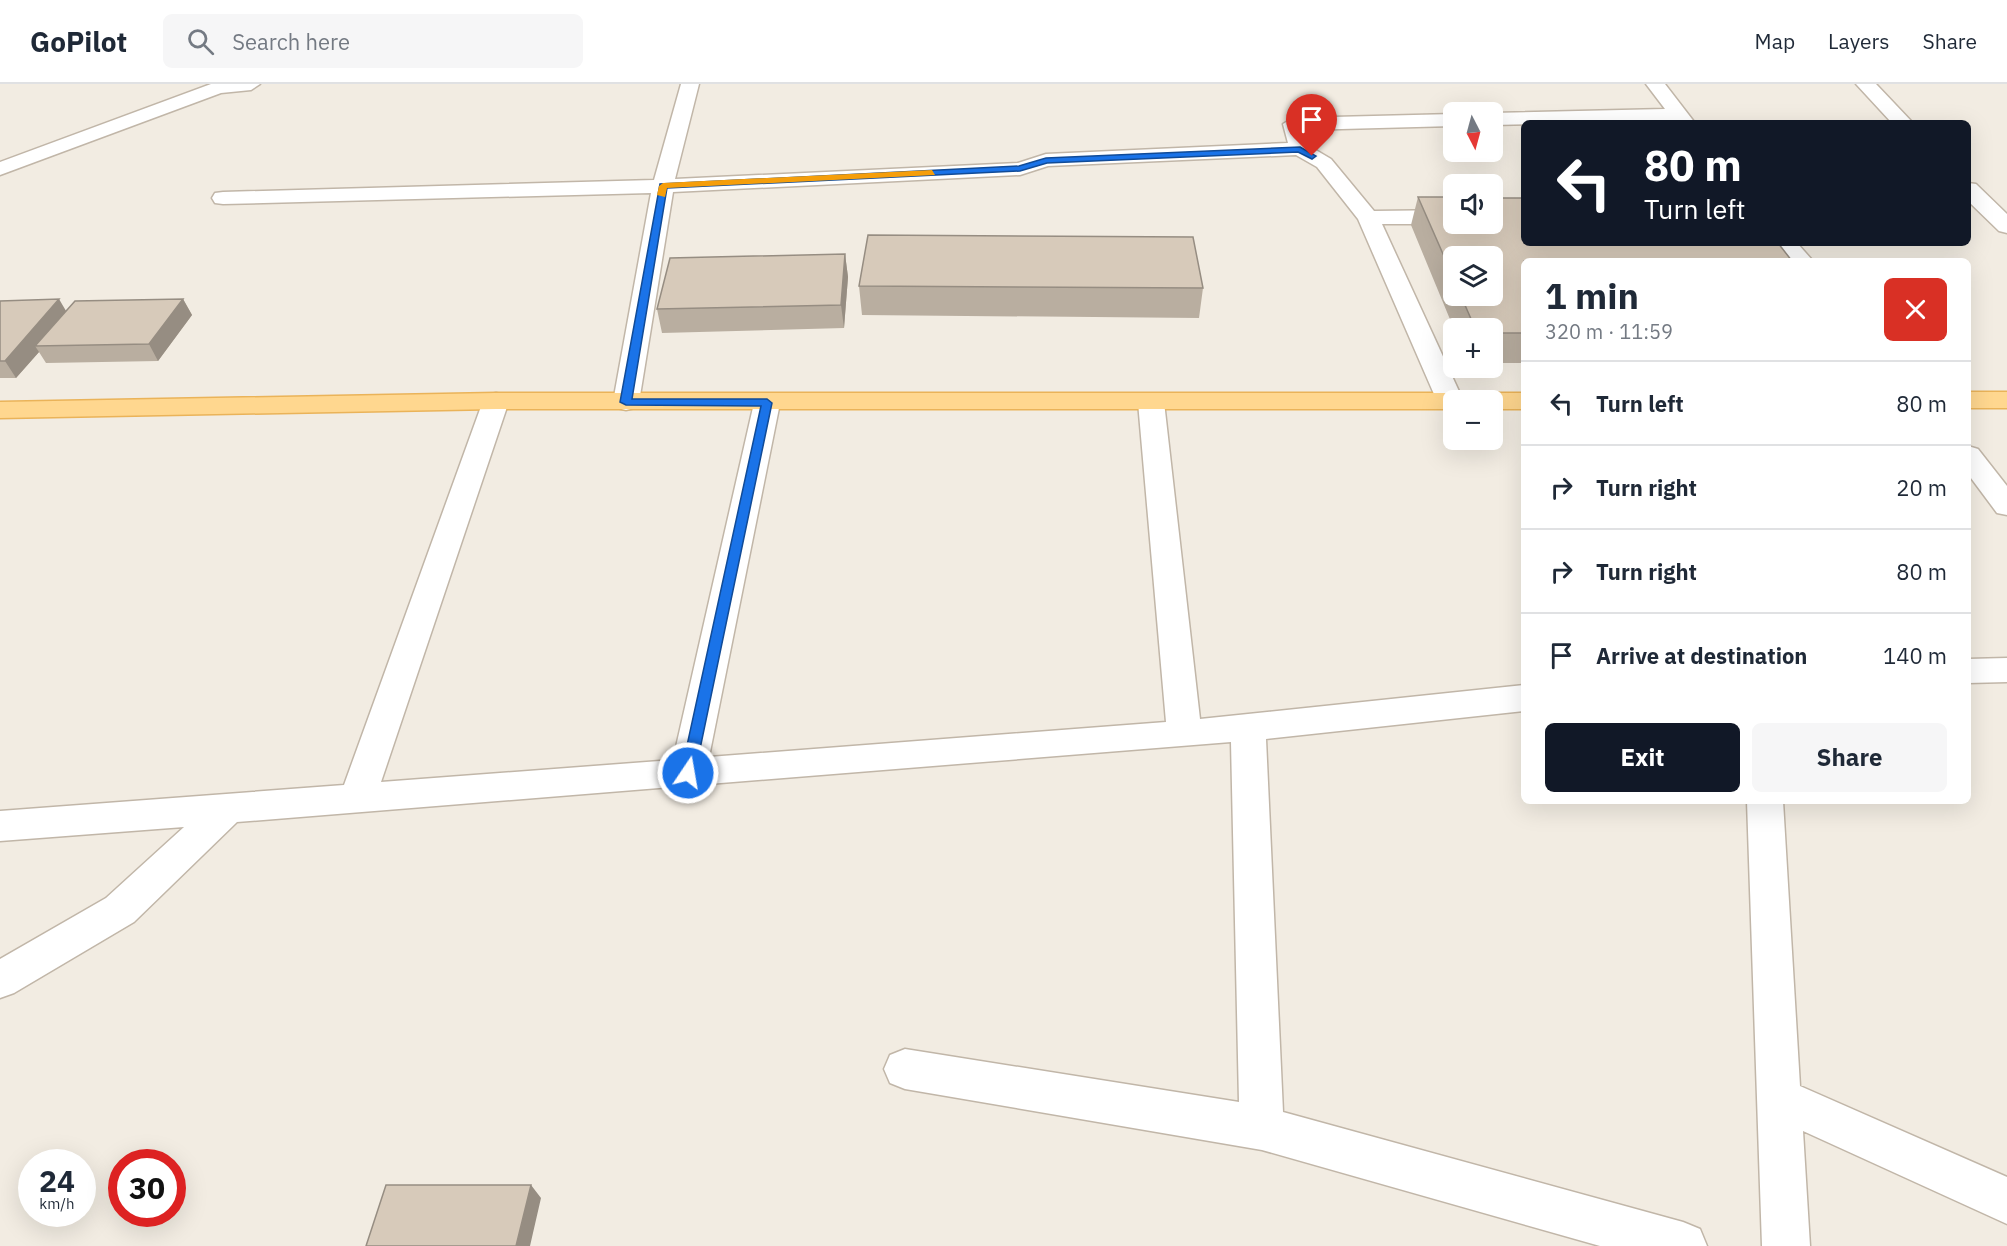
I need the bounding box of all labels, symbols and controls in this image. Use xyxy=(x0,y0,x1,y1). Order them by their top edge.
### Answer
search box xyxy=(163,14,583,68)
text: GoPilot xyxy=(30,23,127,60)
icon: search xyxy=(184,25,217,58)
text: Search here xyxy=(232,27,350,56)
text: Map xyxy=(1755,27,1795,55)
text: Layers xyxy=(1828,27,1890,55)
text: Share xyxy=(1923,27,1977,55)
pin xyxy=(1286,94,1337,156)
north arrow xyxy=(1443,102,1503,162)
map controls xyxy=(1443,102,1503,450)
icon: arrive xyxy=(1295,103,1328,136)
text: 80 m xyxy=(1644,138,1742,193)
icon: left xyxy=(1545,144,1623,222)
button: sound xyxy=(1443,174,1503,234)
text: Turn left xyxy=(1644,191,1745,226)
button: layers xyxy=(1443,246,1503,306)
text: 1 min xyxy=(1545,272,1639,319)
button: close xyxy=(1884,278,1947,341)
button: + xyxy=(1443,318,1503,378)
text: 320 m · 11:59 xyxy=(1545,318,1673,345)
icon: left xyxy=(1545,387,1578,420)
text: Turn left xyxy=(1596,389,1684,418)
text: 80 m xyxy=(1896,389,1947,418)
button: − xyxy=(1443,390,1503,450)
icon: right xyxy=(1545,471,1578,504)
text: Turn right xyxy=(1596,473,1697,502)
text: 20 m xyxy=(1896,473,1947,502)
icon: right xyxy=(1545,555,1578,588)
text: Turn right xyxy=(1596,557,1697,586)
text: 80 m xyxy=(1896,557,1947,586)
icon: arrive xyxy=(1545,639,1578,672)
text: Arrive at destination xyxy=(1596,641,1807,670)
text: 140 m xyxy=(1883,641,1947,670)
button: Exit xyxy=(1545,723,1740,792)
button: Share xyxy=(1752,723,1947,792)
position arrow xyxy=(656,741,720,805)
speed limit sign: 30 xyxy=(108,1149,186,1227)
text: 24 xyxy=(39,1161,75,1200)
text: km/h xyxy=(39,1194,75,1213)

